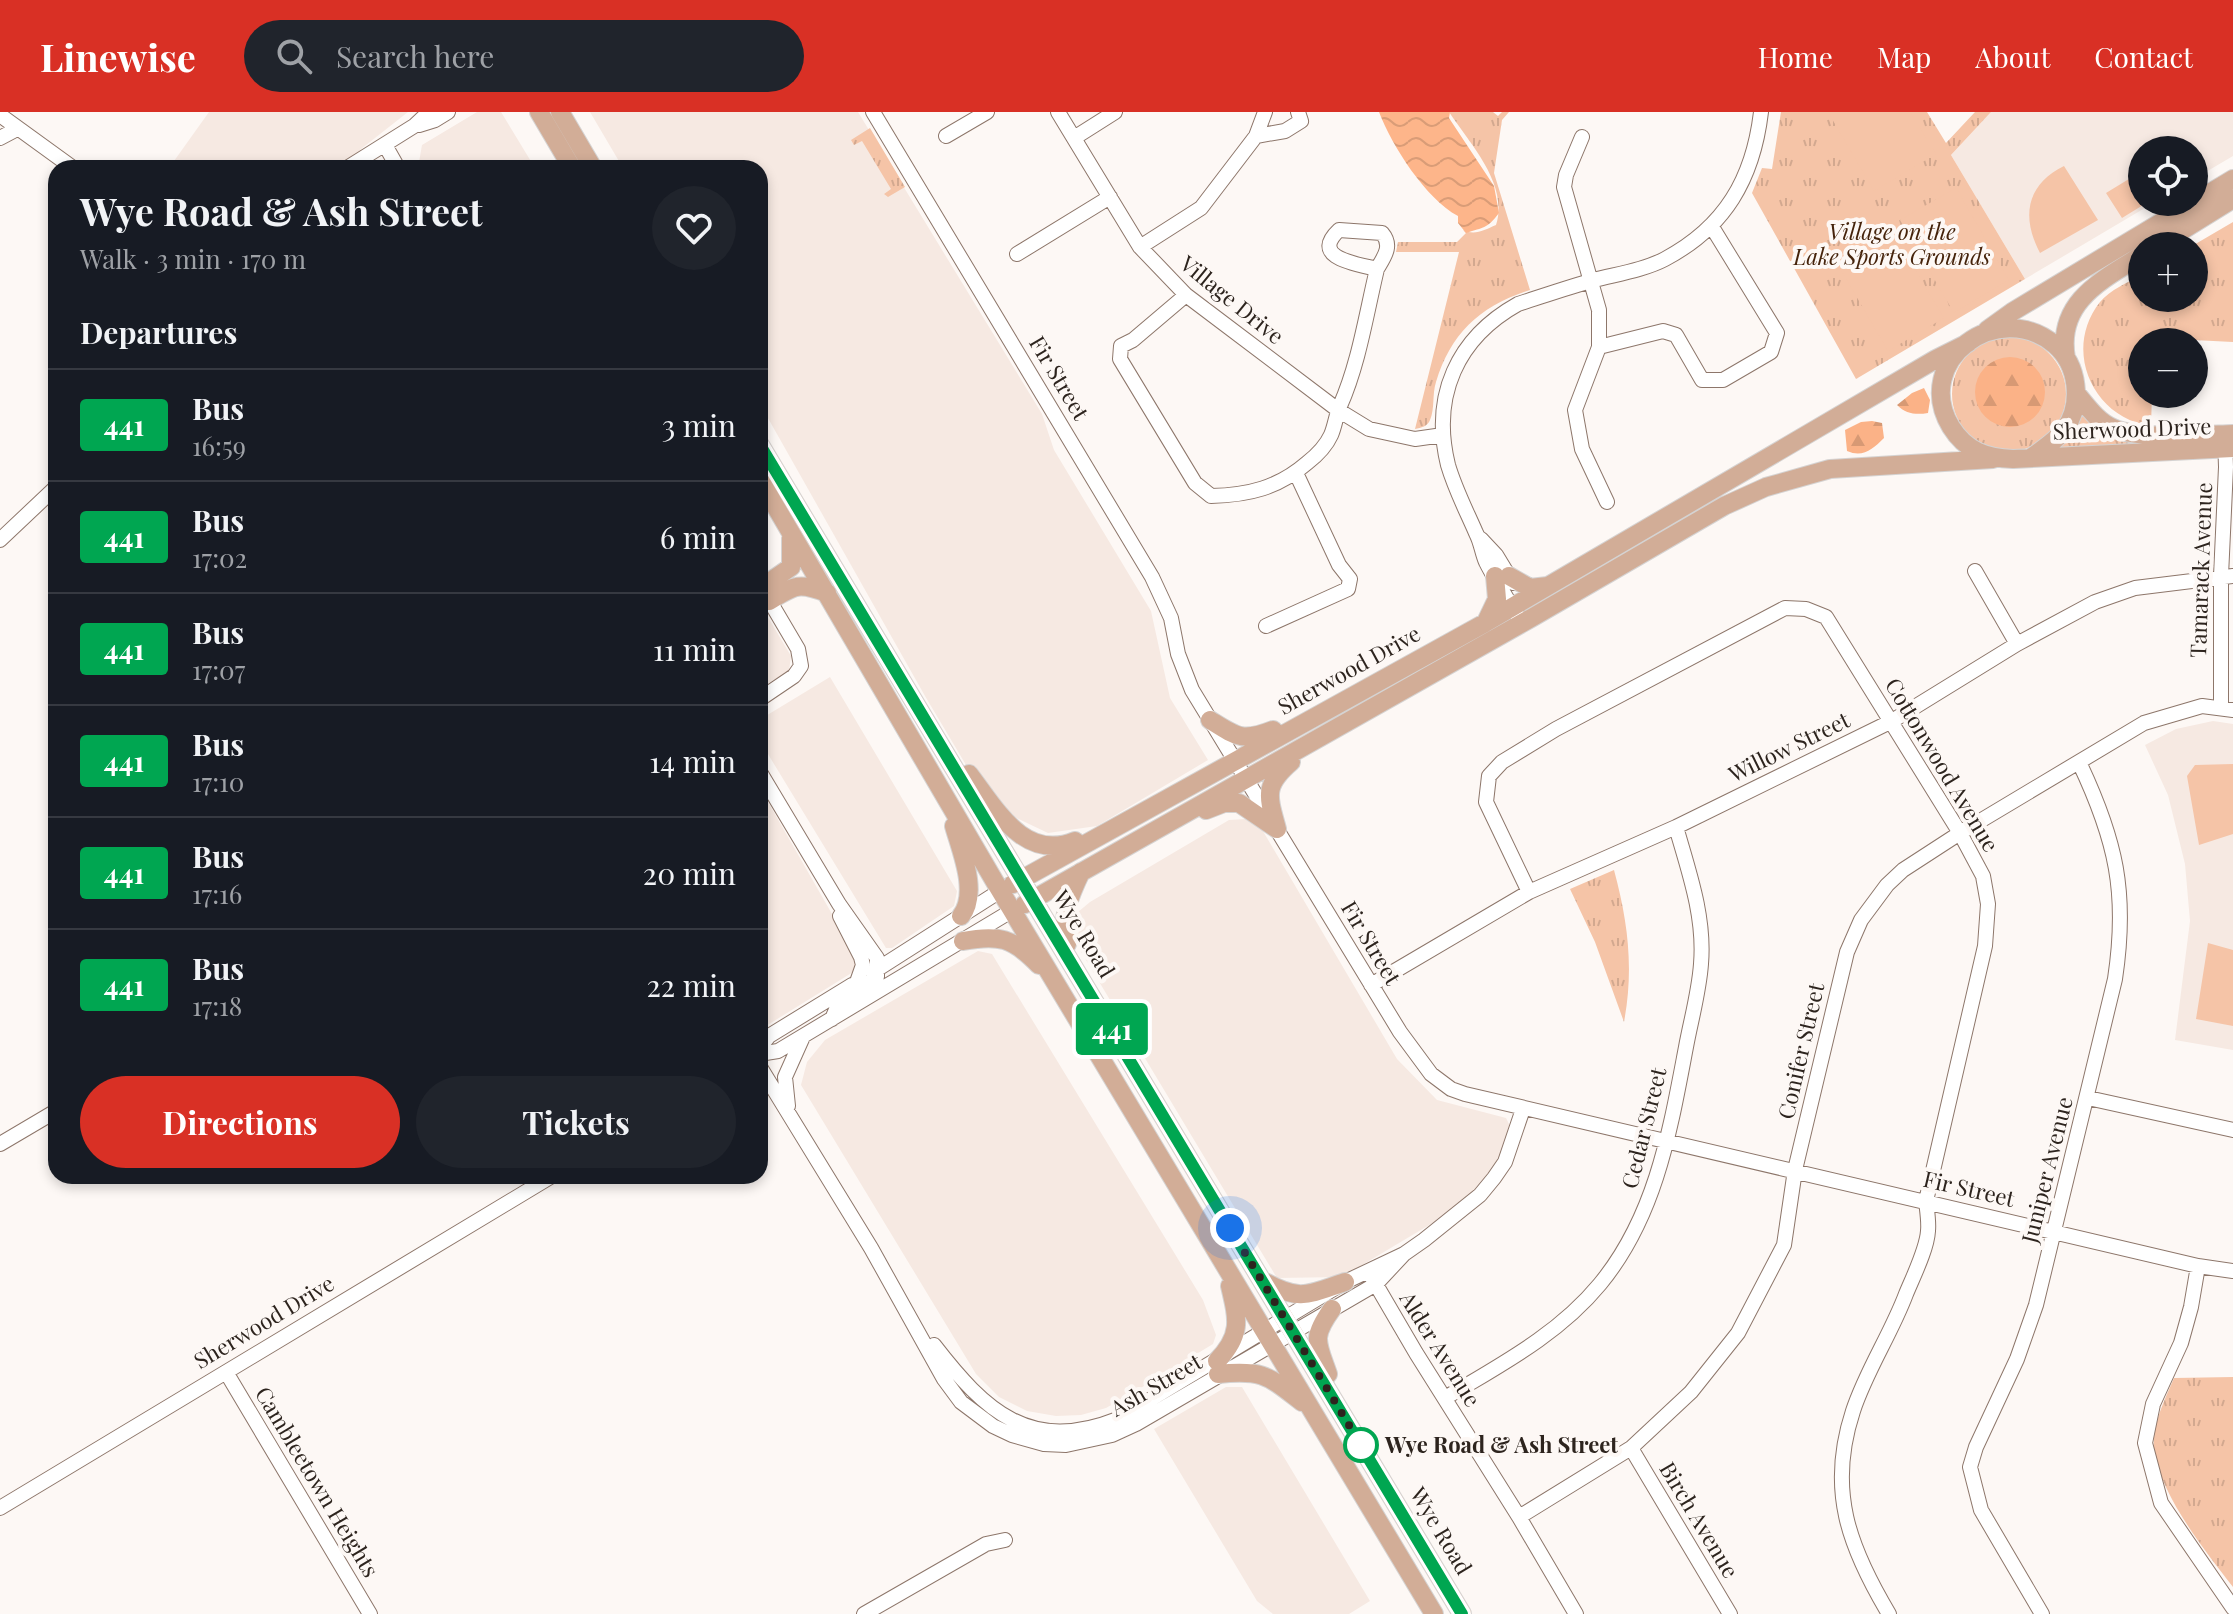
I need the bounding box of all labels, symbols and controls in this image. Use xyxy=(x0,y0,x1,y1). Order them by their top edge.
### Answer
search box xyxy=(244,20,804,92)
text: Linewise xyxy=(40,31,196,82)
icon: search xyxy=(272,34,316,78)
text: Search here xyxy=(336,36,495,76)
text: Home xyxy=(1758,38,1833,75)
text: Map xyxy=(1877,38,1931,75)
text: About xyxy=(1975,38,2050,75)
text: Contact xyxy=(2094,38,2193,75)
map controls xyxy=(2128,136,2208,408)
button: locate xyxy=(2128,136,2208,216)
text: Wye Road & Ash Street xyxy=(80,185,483,236)
button: heart xyxy=(652,186,736,270)
park label: Village on the Lake Sports Grounds xyxy=(1793,216,1991,271)
button: + xyxy=(2128,232,2208,312)
text: Walk · 3 min · 170 m xyxy=(80,241,306,276)
street label: Village Drive xyxy=(1174,248,1291,350)
text: Departures xyxy=(80,312,237,352)
button: − xyxy=(2128,328,2208,408)
street label: Fir Street xyxy=(1023,330,1097,426)
text: Bus xyxy=(192,388,244,428)
text: 3 min xyxy=(662,405,736,445)
text: 441 xyxy=(104,406,144,443)
street label: Sherwood Drive xyxy=(2052,410,2212,446)
text: 16:59 xyxy=(192,428,246,463)
street label: Tamarack Avenue xyxy=(2182,482,2218,658)
text: Bus xyxy=(192,500,244,540)
text: 6 min xyxy=(660,517,736,557)
text: 441 xyxy=(104,518,144,555)
text: 17:02 xyxy=(192,540,247,575)
text: Bus xyxy=(192,612,244,652)
street label: Sherwood Drive xyxy=(1272,618,1425,721)
text: 11 min xyxy=(653,629,736,669)
text: 441 xyxy=(104,630,144,667)
text: 17:07 xyxy=(192,652,245,687)
street label: Cottonwood Avenue xyxy=(1879,672,2007,857)
street label: Willow Street xyxy=(1722,703,1855,789)
text: Bus xyxy=(192,724,244,764)
text: 14 min xyxy=(649,741,736,781)
text: 441 xyxy=(104,742,144,779)
text: 17:10 xyxy=(192,764,244,799)
text: Bus xyxy=(192,836,244,876)
text: 20 min xyxy=(643,853,736,893)
text: 441 xyxy=(104,854,144,891)
text: 17:16 xyxy=(192,876,242,911)
street label: Wye Road xyxy=(1046,883,1123,983)
street label: Fir Street xyxy=(1335,895,1409,991)
text: Bus xyxy=(192,948,244,988)
text: 22 min xyxy=(646,965,736,1005)
text: 441 xyxy=(104,966,144,1003)
street label: Conifer Street xyxy=(1770,979,1831,1122)
text: 17:18 xyxy=(192,988,242,1023)
line badge: 441 xyxy=(1066,1003,1158,1055)
text: 441 xyxy=(1092,1010,1132,1047)
street label: Cedar Street xyxy=(1613,1063,1673,1191)
button: Directions xyxy=(80,1076,400,1168)
button: Tickets xyxy=(416,1076,736,1168)
street label: Juniper Avenue xyxy=(2013,1093,2079,1247)
street label: Fir Street xyxy=(1921,1163,2019,1213)
your location xyxy=(1210,1208,1250,1248)
street label: Sherwood Drive xyxy=(188,1267,339,1375)
street label: Alder Avenue xyxy=(1393,1284,1488,1412)
street label: Ash Street xyxy=(1103,1345,1208,1423)
street label: Cambleetown Heights xyxy=(249,1381,387,1582)
marker: Wye Road & Ash Street xyxy=(1344,1428,1378,1462)
place label: Wye Road & Ash Street xyxy=(1384,1429,1618,1459)
street label: Birch Avenue xyxy=(1653,1456,1746,1583)
street label: Wye Road xyxy=(1403,1480,1480,1580)

